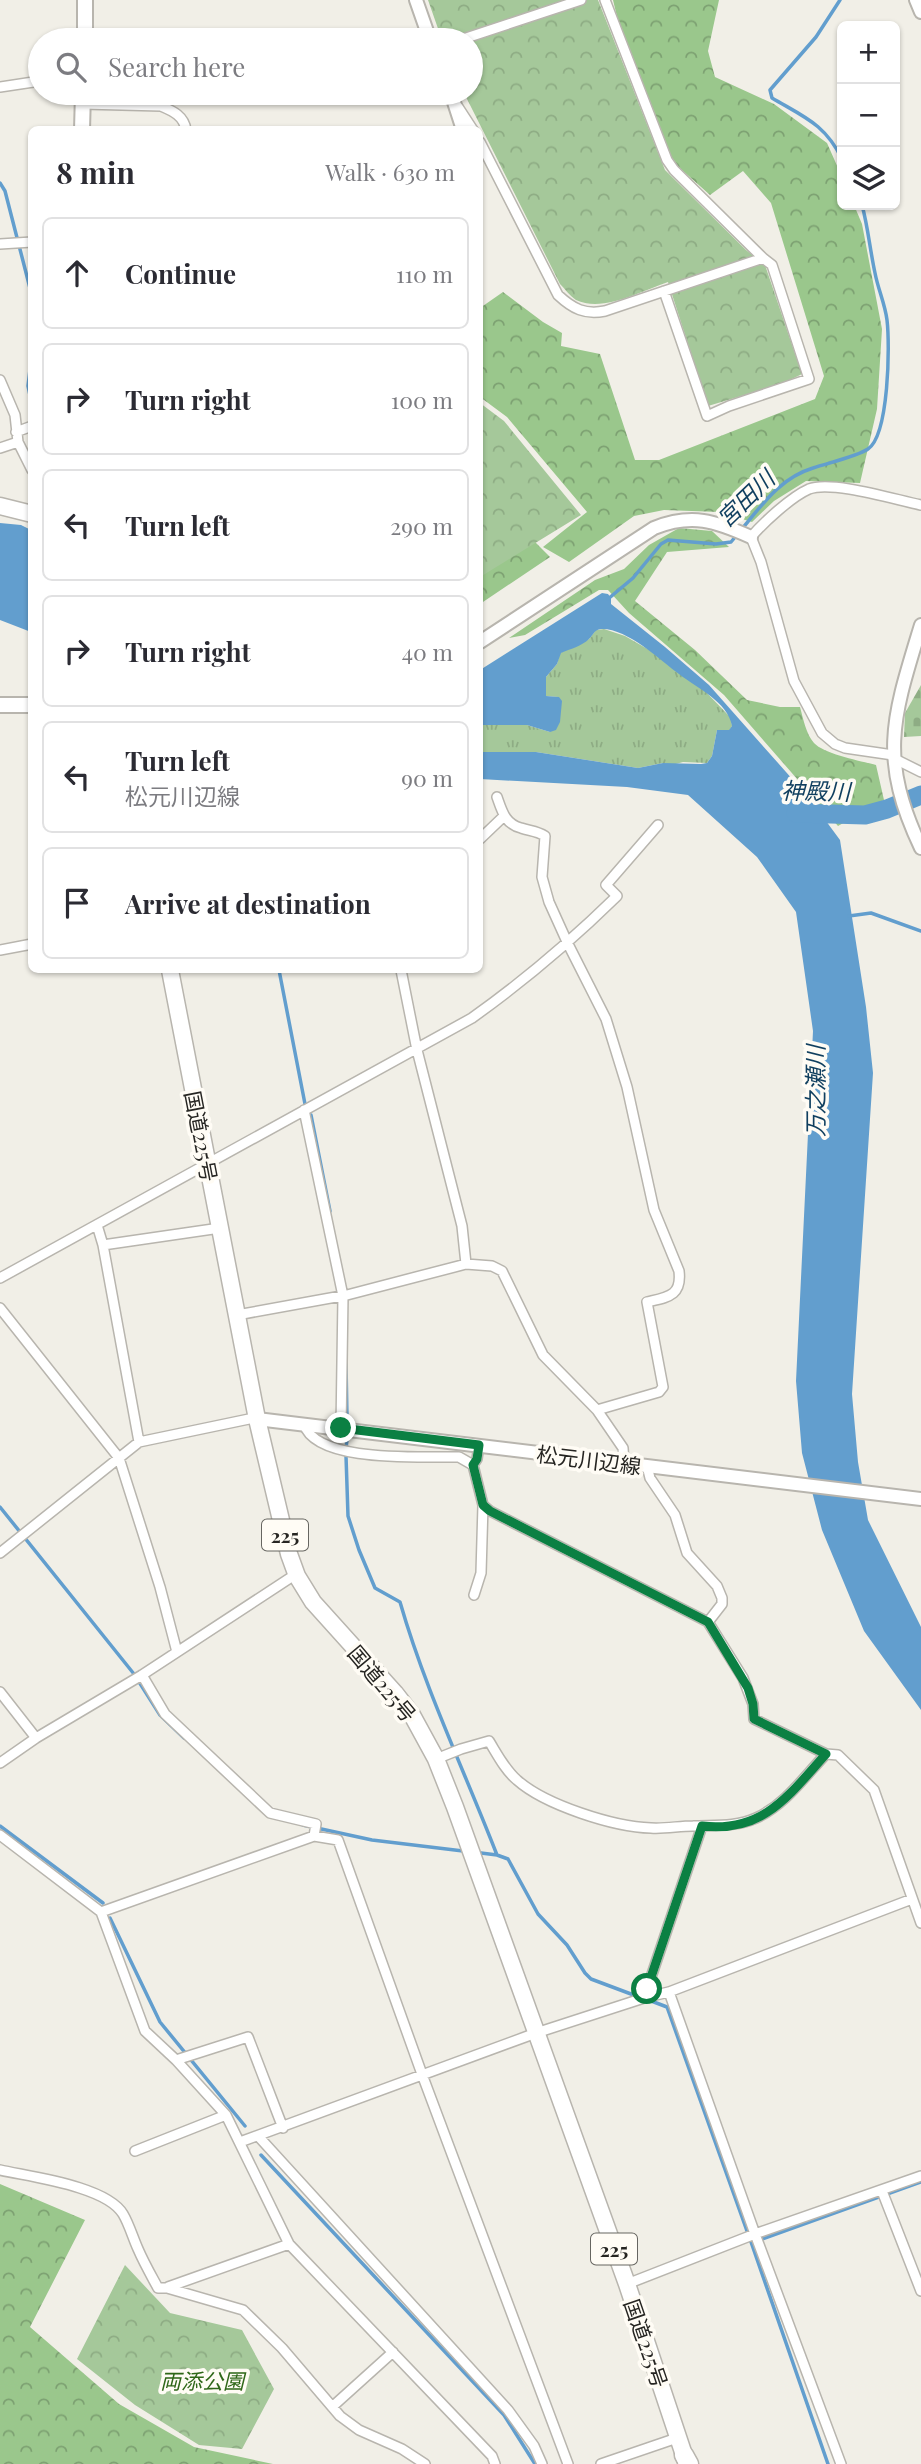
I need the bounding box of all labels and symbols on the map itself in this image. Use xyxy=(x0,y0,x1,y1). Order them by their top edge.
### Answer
water label: 宮田川 xyxy=(709,461,783,533)
water label: 神殿川 xyxy=(781,774,854,806)
water label: 万之瀬川 xyxy=(799,1042,830,1137)
street label: 国道225号 xyxy=(179,1088,225,1184)
route end xyxy=(325,1412,356,1443)
street label: 松元川辺線 xyxy=(535,1439,643,1479)
road number: 225 xyxy=(262,1520,308,1550)
street label: 国道225号 xyxy=(343,1639,423,1727)
route start xyxy=(631,1973,662,2004)
road number: 225 xyxy=(591,2234,637,2264)
street label: 国道225号 xyxy=(619,2295,675,2391)
park label: 両添公園 xyxy=(160,2366,247,2394)

